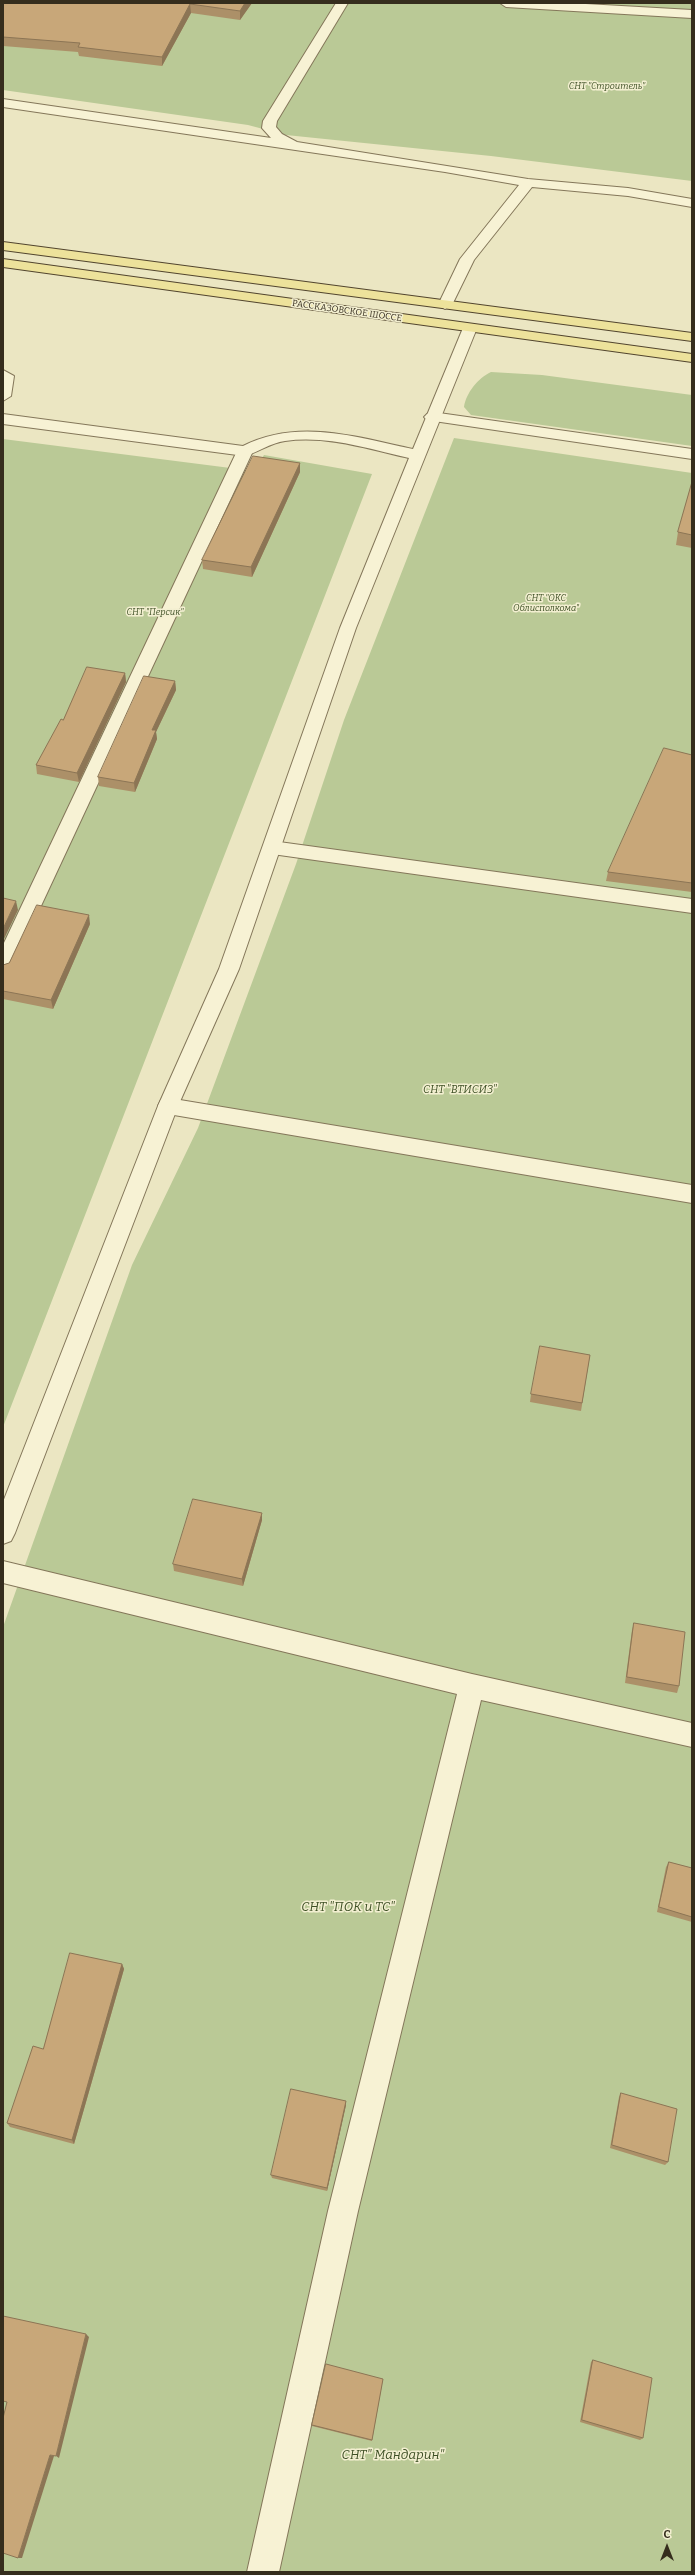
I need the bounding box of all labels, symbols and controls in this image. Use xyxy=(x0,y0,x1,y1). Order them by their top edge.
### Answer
park label: СНТ "Строитель" xyxy=(569,81,645,91)
street label: РАССКАЗОВСКОЕ ШОССЕ xyxy=(291,298,403,324)
park label: СНТ "ОКС Облисполкома" xyxy=(513,593,579,614)
park label: СНТ "Персик" xyxy=(126,607,184,617)
park label: СНТ "ВТИСИЗ" xyxy=(423,1083,497,1097)
park label: СНТ "ПОК и ТС" xyxy=(301,1899,395,1915)
park label: СНТ" Мандарин" xyxy=(342,2447,444,2463)
north arrow xyxy=(647,2527,687,2567)
text: С xyxy=(664,2528,670,2541)

